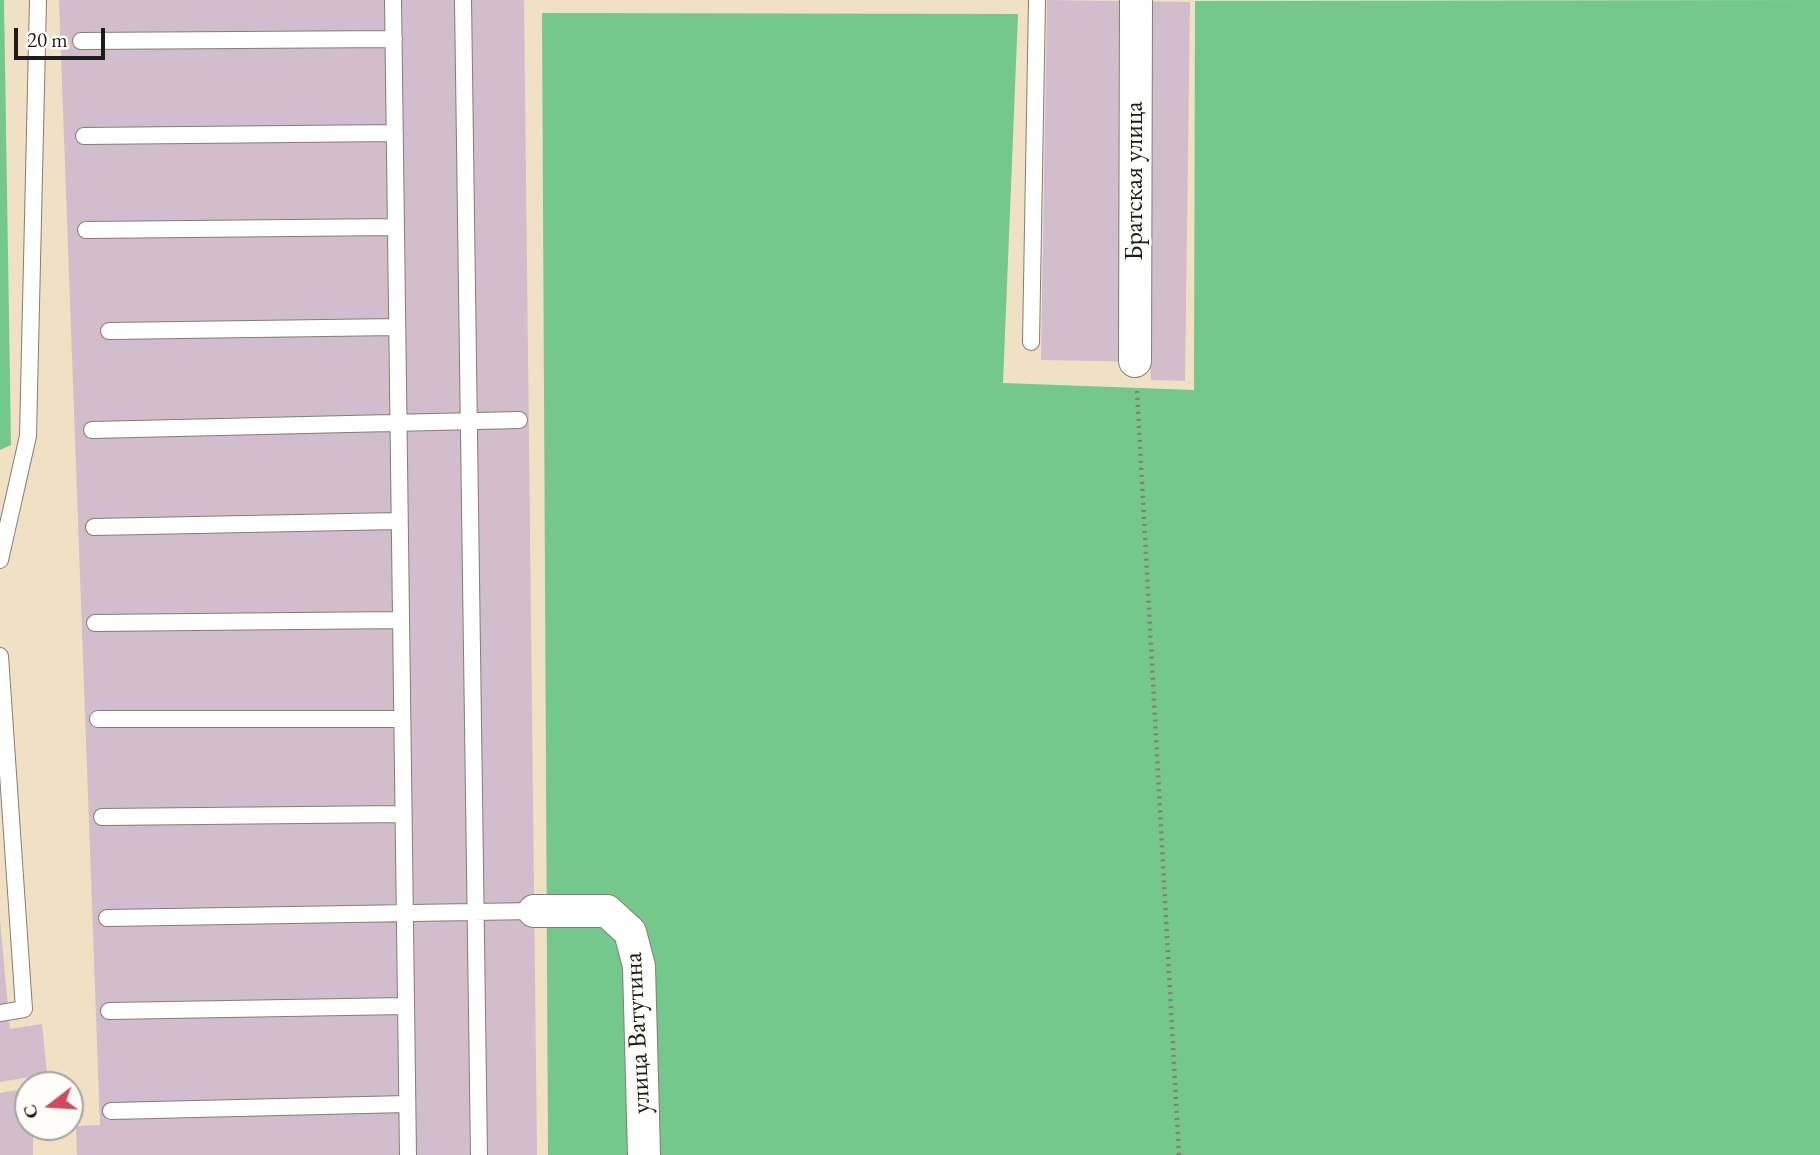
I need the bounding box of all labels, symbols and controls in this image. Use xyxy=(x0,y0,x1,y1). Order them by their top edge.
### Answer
scale bar xyxy=(18,14,108,58)
text: 20 m xyxy=(27,26,68,53)
street label: Братская улица xyxy=(1119,101,1151,261)
street label: улица Ватутина xyxy=(618,951,658,1115)
north arrow xyxy=(14,1071,84,1141)
text: С xyxy=(16,1102,44,1122)

